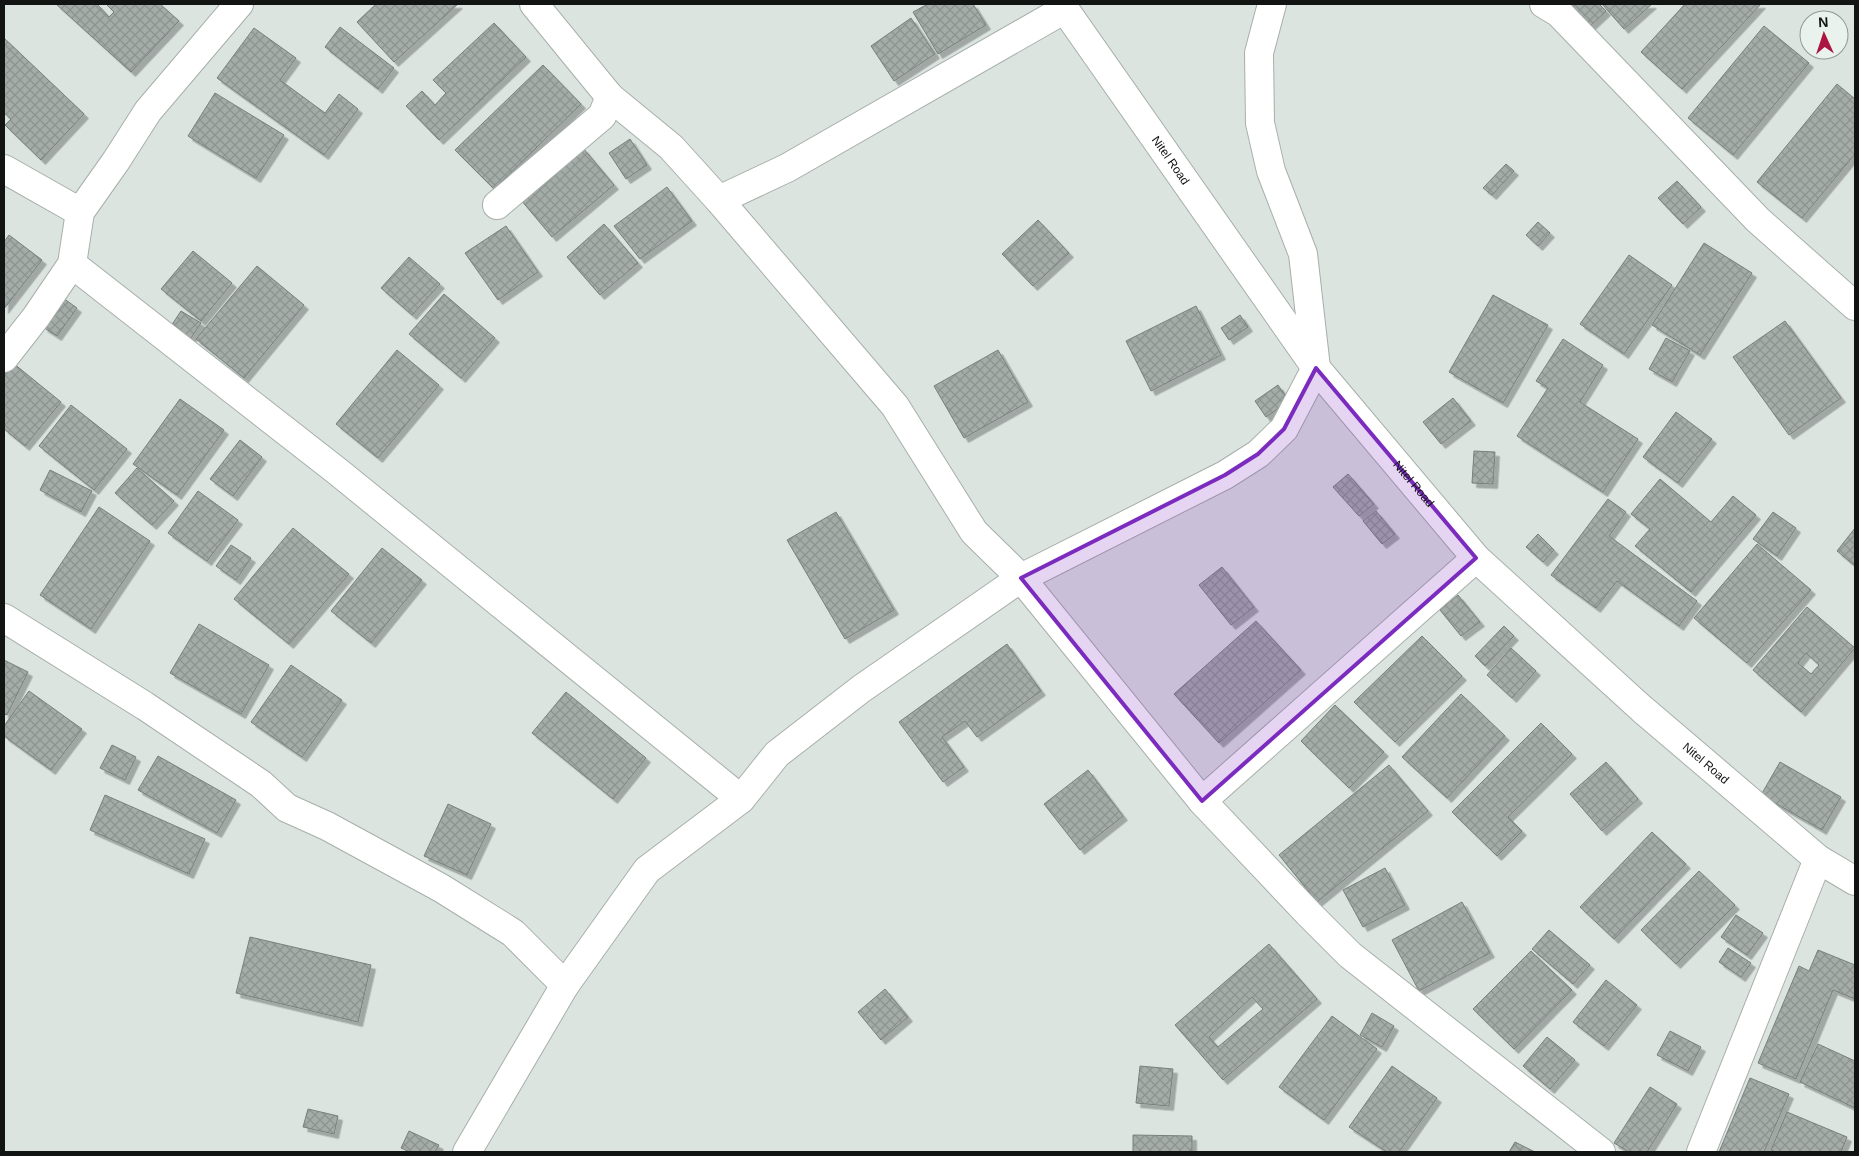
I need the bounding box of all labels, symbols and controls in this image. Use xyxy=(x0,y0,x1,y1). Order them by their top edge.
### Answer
north arrow xyxy=(1799,10,1849,60)
text: N xyxy=(1818,14,1829,30)
street label: Nitel Road xyxy=(1149,133,1192,187)
street label: Nitel Road xyxy=(1390,458,1437,510)
street label: Nitel Road xyxy=(1680,740,1732,787)

